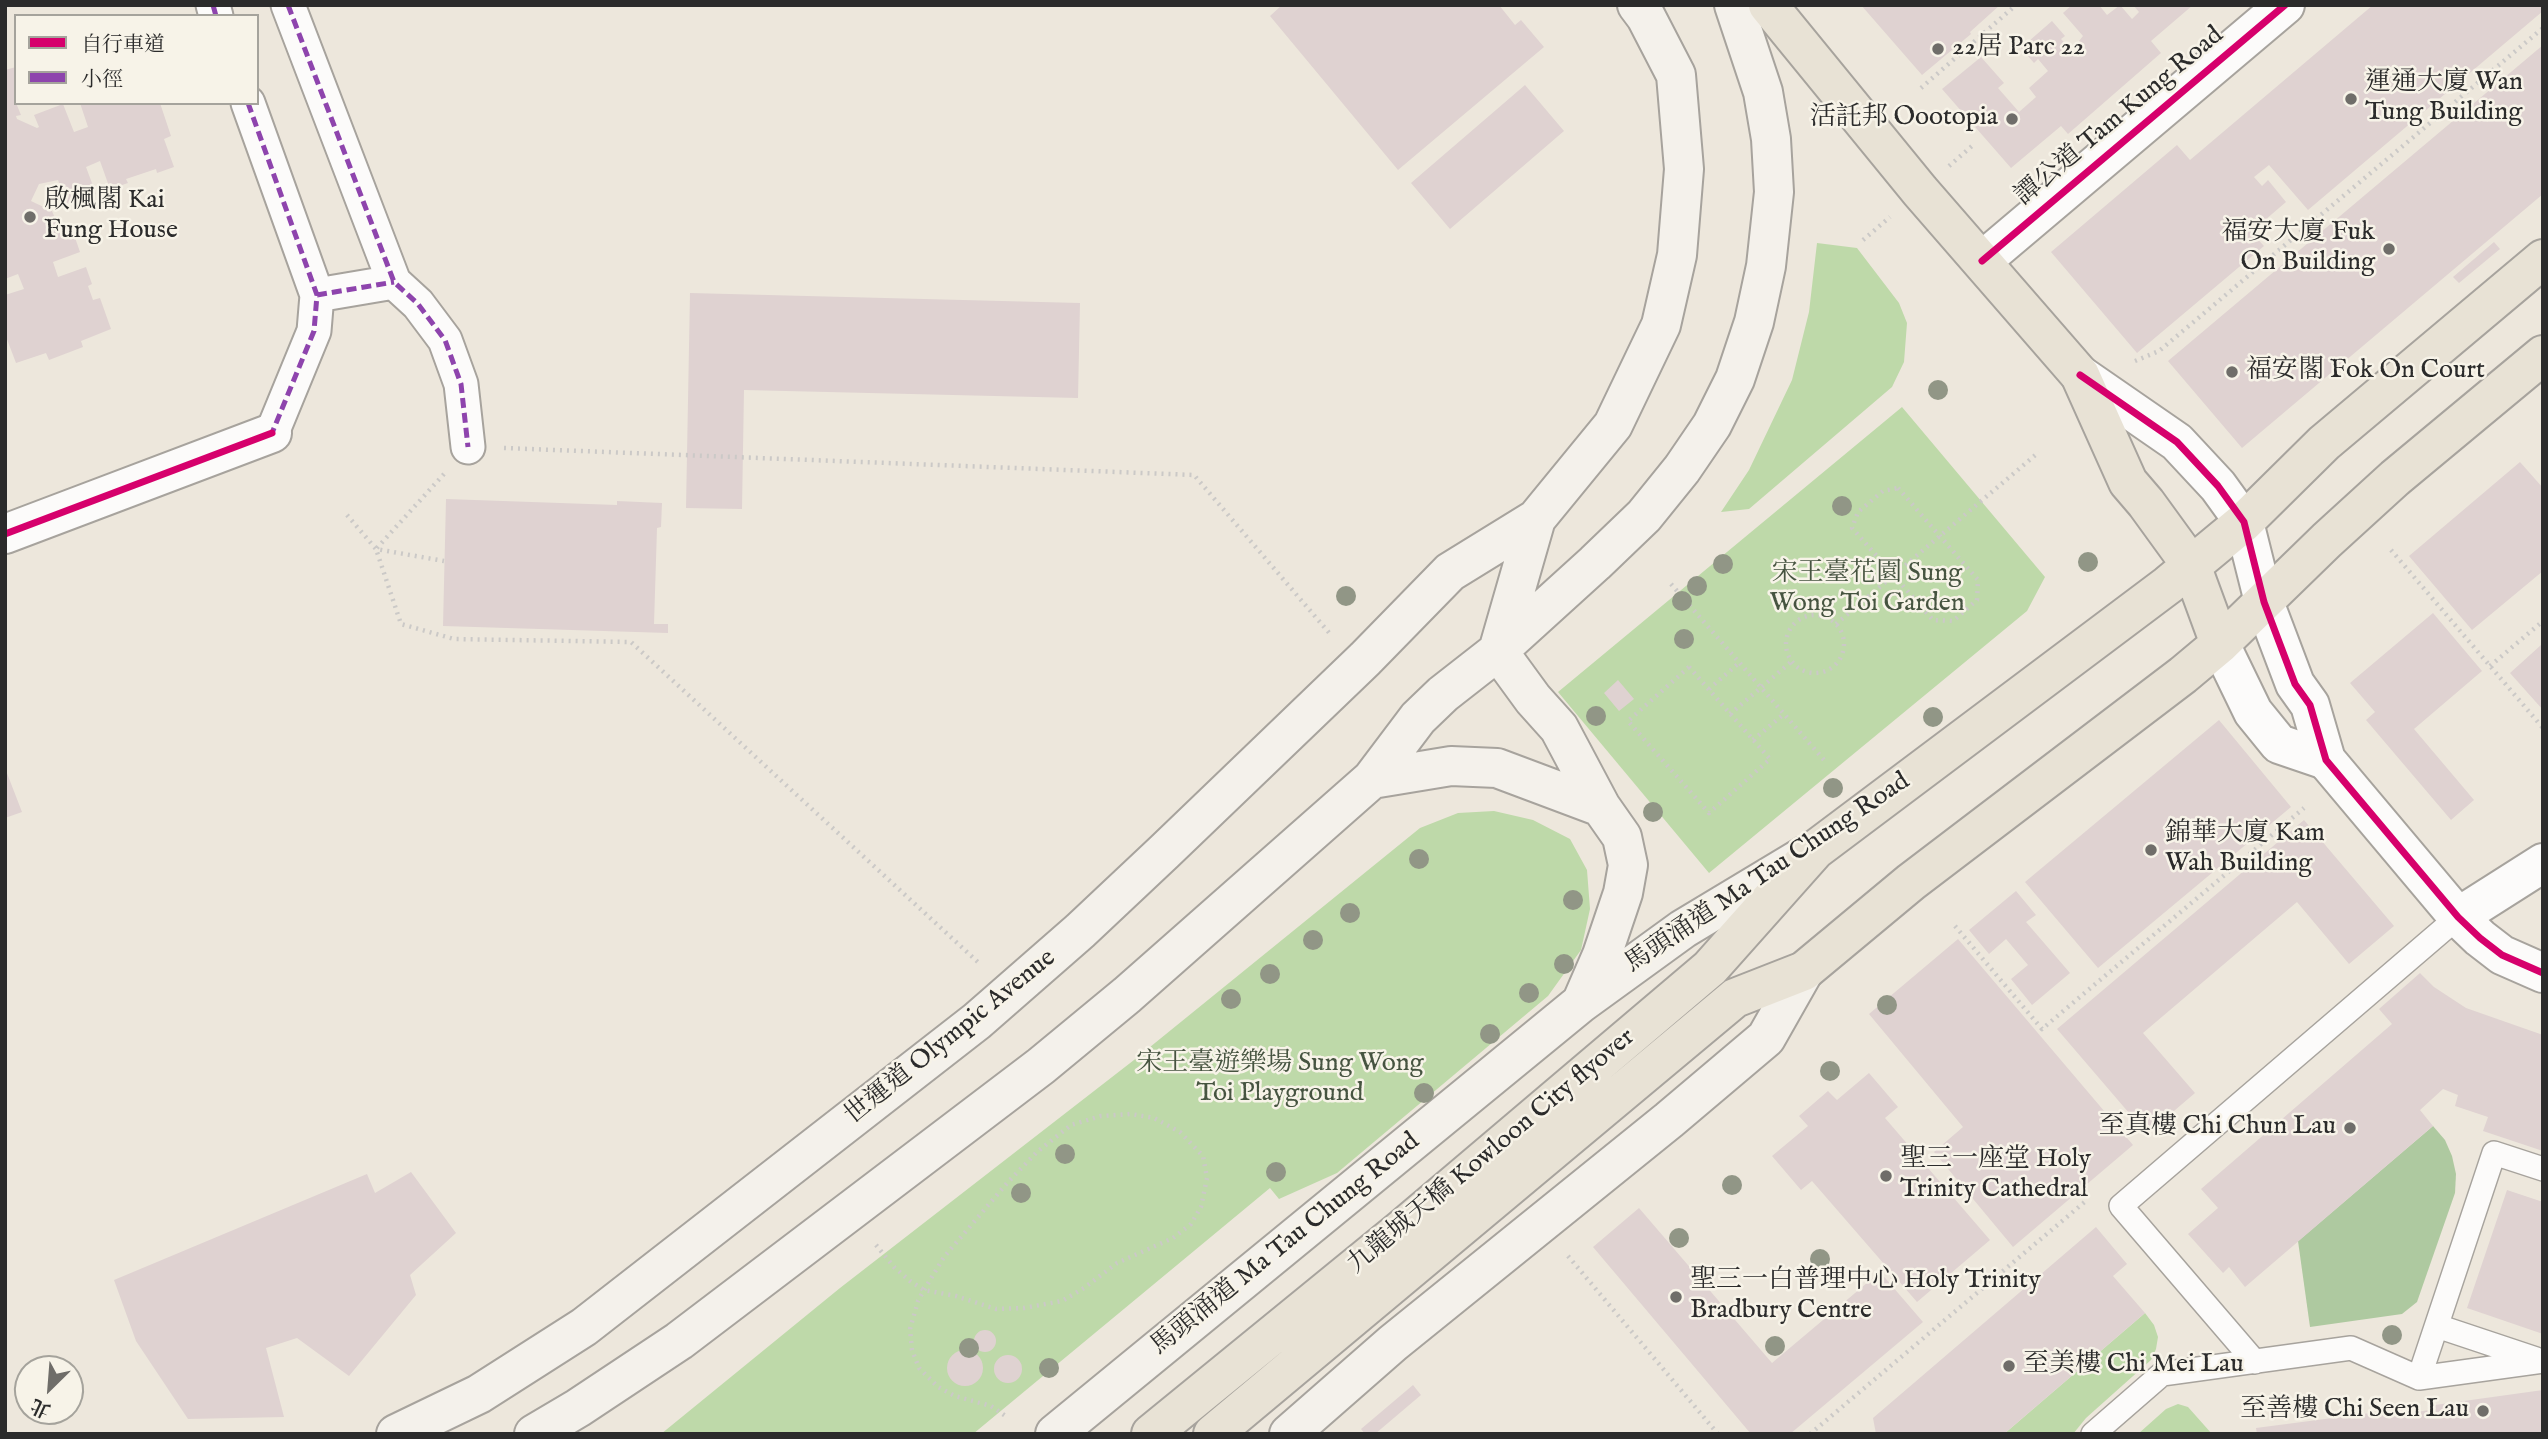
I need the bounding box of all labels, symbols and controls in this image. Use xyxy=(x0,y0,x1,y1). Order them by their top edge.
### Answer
legend xyxy=(14,14,259,105)
street label: 譚公道 Tam Kung Road xyxy=(2010,21,2230,213)
text: 自行車道 xyxy=(81,32,165,59)
place label: 22居 Parc 22 xyxy=(1952,33,2085,65)
marker: 22居 Parc 22 xyxy=(1930,41,1946,57)
text: 小徑 xyxy=(81,67,123,94)
place label: 運通大廈 Wan Tung Building xyxy=(2365,68,2523,130)
marker: 運通大廈 Wan Tung Building xyxy=(2343,91,2359,107)
place label: 活託邦 Oootopia xyxy=(1810,103,1998,135)
marker: 活託邦 Oootopia xyxy=(2004,111,2020,127)
place label: 啟楓閣 Kai Fung House xyxy=(44,186,178,248)
marker: 啟楓閣 Kai Fung House xyxy=(22,209,38,225)
place label: 福安大廈 Fuk On Building xyxy=(2222,218,2375,280)
marker: 福安大廈 Fuk On Building xyxy=(2381,241,2397,257)
place label: 福安閣 Fok On Court xyxy=(2246,356,2485,388)
marker: 福安閣 Fok On Court xyxy=(2224,364,2240,380)
park label: 宋王臺花園 Sung Wong Toi Garden xyxy=(1769,559,1965,620)
street label: 馬頭涌道 Ma Tau Chung Road xyxy=(1620,767,1916,981)
place label: 錦華大廈 Kam Wah Building xyxy=(2165,819,2325,880)
marker: 錦華大廈 Kam Wah Building xyxy=(2143,842,2159,858)
street label: 世運道 Olympic Avenue xyxy=(839,943,1063,1133)
street label: 九龍城天橋 Kowloon City flyover xyxy=(1342,1023,1642,1281)
park label: 宋王臺遊樂場 Sung Wong Toi Playground xyxy=(1136,1049,1424,1110)
place label: 至真樓 Chi Chun Lau xyxy=(2099,1112,2336,1144)
marker: 至真樓 Chi Chun Lau xyxy=(2342,1120,2358,1136)
street label: 馬頭涌道 Ma Tau Chung Road xyxy=(1145,1127,1427,1363)
place label: 聖三一座堂 Holy Trinity Cathedral xyxy=(1900,1145,2091,1206)
marker: 聖三一座堂 Holy Trinity Cathedral xyxy=(1878,1168,1894,1184)
place label: 聖三一白普理中心 Holy Trinity Bradbury Centre xyxy=(1690,1266,2041,1328)
marker: 聖三一白普理中心 Holy Trinity Bradbury Centre xyxy=(1668,1289,1684,1305)
place label: 至美樓 Chi Mei Lau xyxy=(2023,1350,2244,1382)
north arrow xyxy=(14,1355,84,1425)
marker: 至美樓 Chi Mei Lau xyxy=(2001,1358,2017,1374)
text: 北 xyxy=(27,1392,55,1422)
place label: 至善樓 Chi Seen Lau xyxy=(2240,1395,2469,1427)
marker: 至善樓 Chi Seen Lau xyxy=(2475,1403,2491,1419)

